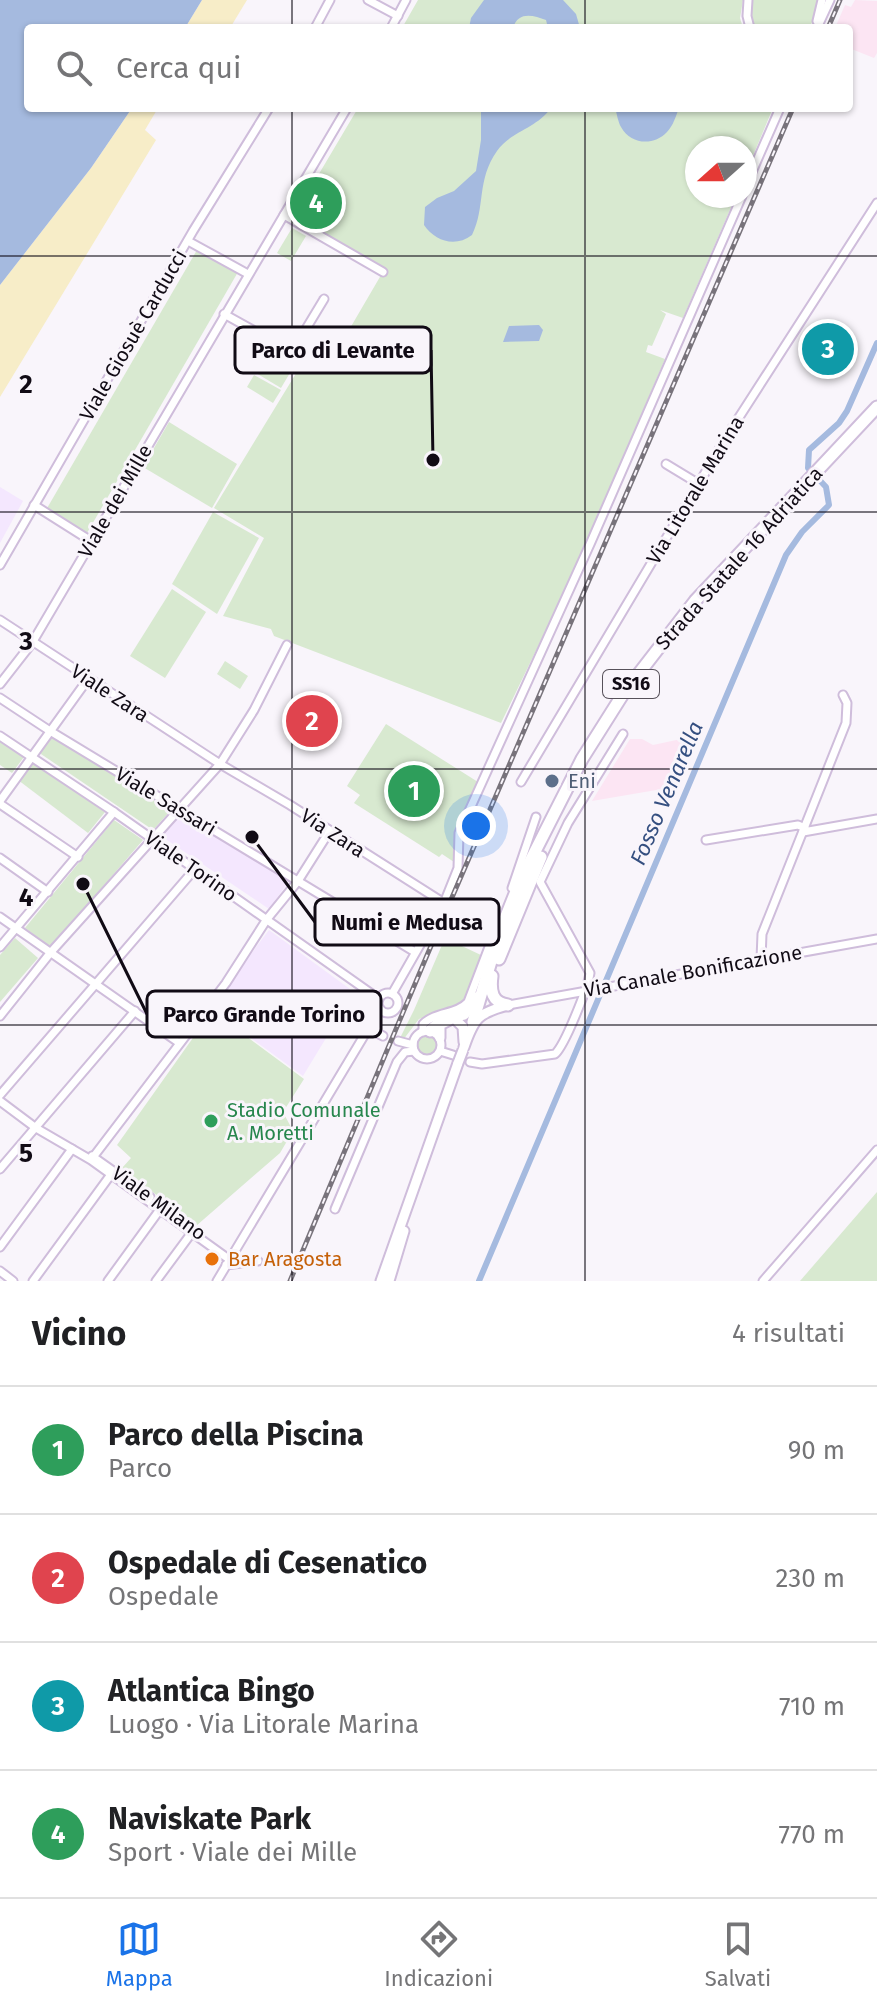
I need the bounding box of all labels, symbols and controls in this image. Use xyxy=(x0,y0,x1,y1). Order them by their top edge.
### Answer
search box xyxy=(24,24,853,112)
icon: search xyxy=(52,46,96,90)
text: Cerca qui xyxy=(116,50,241,86)
north arrow xyxy=(685,136,757,208)
pin: 4 xyxy=(290,173,342,233)
street label: Viale Giosuè Carducci xyxy=(74,245,192,425)
pin: 3 xyxy=(802,319,854,379)
callout: Parco di Levante xyxy=(235,327,431,373)
text: Parco di Levante xyxy=(251,337,415,364)
text: 2 xyxy=(19,369,33,400)
street label: Via Litorale Marina xyxy=(641,411,749,569)
street label: Viale dei Mille xyxy=(73,440,157,562)
street label: Strada Statale 16 Adriatica xyxy=(650,461,828,655)
text: 3 xyxy=(18,626,33,657)
street label: Viale Zara xyxy=(66,659,154,727)
road number: SS16 xyxy=(603,670,659,698)
pin: 2 xyxy=(286,691,338,751)
water label: Fosso Venarella xyxy=(624,717,709,869)
street label: Viale Sassari xyxy=(111,761,221,841)
pin: 1 xyxy=(388,761,440,821)
place label: Eni xyxy=(568,769,596,793)
marker: Eni xyxy=(543,772,561,790)
street label: Via Zara xyxy=(296,803,370,863)
your location xyxy=(456,806,496,846)
street label: Viale Torino xyxy=(140,825,242,907)
text: 4 xyxy=(19,882,34,913)
callout: Numi e Medusa xyxy=(315,899,499,945)
text: Numi e Medusa xyxy=(331,909,483,936)
street label: Via Canale Bonificazione xyxy=(582,940,804,1002)
callout: Parco Grande Torino xyxy=(147,991,381,1037)
text: Parco Grande Torino xyxy=(163,1001,365,1028)
place label: Stadio Comunale A. Moretti xyxy=(227,1098,381,1145)
marker: Stadio Comunale A. Moretti xyxy=(202,1112,220,1130)
text: 5 xyxy=(19,1138,33,1169)
street label: Viale Milano xyxy=(107,1161,211,1245)
place label: Bar Aragosta xyxy=(228,1247,342,1271)
marker: Bar Aragosta xyxy=(203,1250,221,1268)
text: Vicino xyxy=(32,1313,126,1354)
text: 4 risultati xyxy=(732,1318,845,1349)
text: Parco della Piscina xyxy=(108,1417,364,1453)
text: 1 xyxy=(52,1435,64,1466)
text: 90 m xyxy=(788,1435,845,1466)
text: Parco xyxy=(108,1453,172,1484)
text: Ospedale di Cesenatico xyxy=(108,1545,427,1581)
text: 2 xyxy=(51,1563,65,1594)
text: 230 m xyxy=(776,1563,845,1594)
text: Ospedale xyxy=(108,1581,219,1612)
text: Atlantica Bingo xyxy=(108,1673,315,1709)
text: 3 xyxy=(51,1691,65,1722)
text: 710 m xyxy=(779,1691,845,1722)
text: Luogo · Via Litorale Marina xyxy=(108,1709,419,1740)
text: Naviskate Park xyxy=(108,1801,311,1837)
text: 4 xyxy=(51,1819,65,1850)
text: 770 m xyxy=(779,1819,845,1850)
text: Sport · Viale dei Mille xyxy=(108,1837,357,1868)
tab: Mappa xyxy=(106,1917,173,1992)
tab: Indicazioni xyxy=(384,1917,493,1992)
tab: Salvati xyxy=(705,1917,771,1992)

